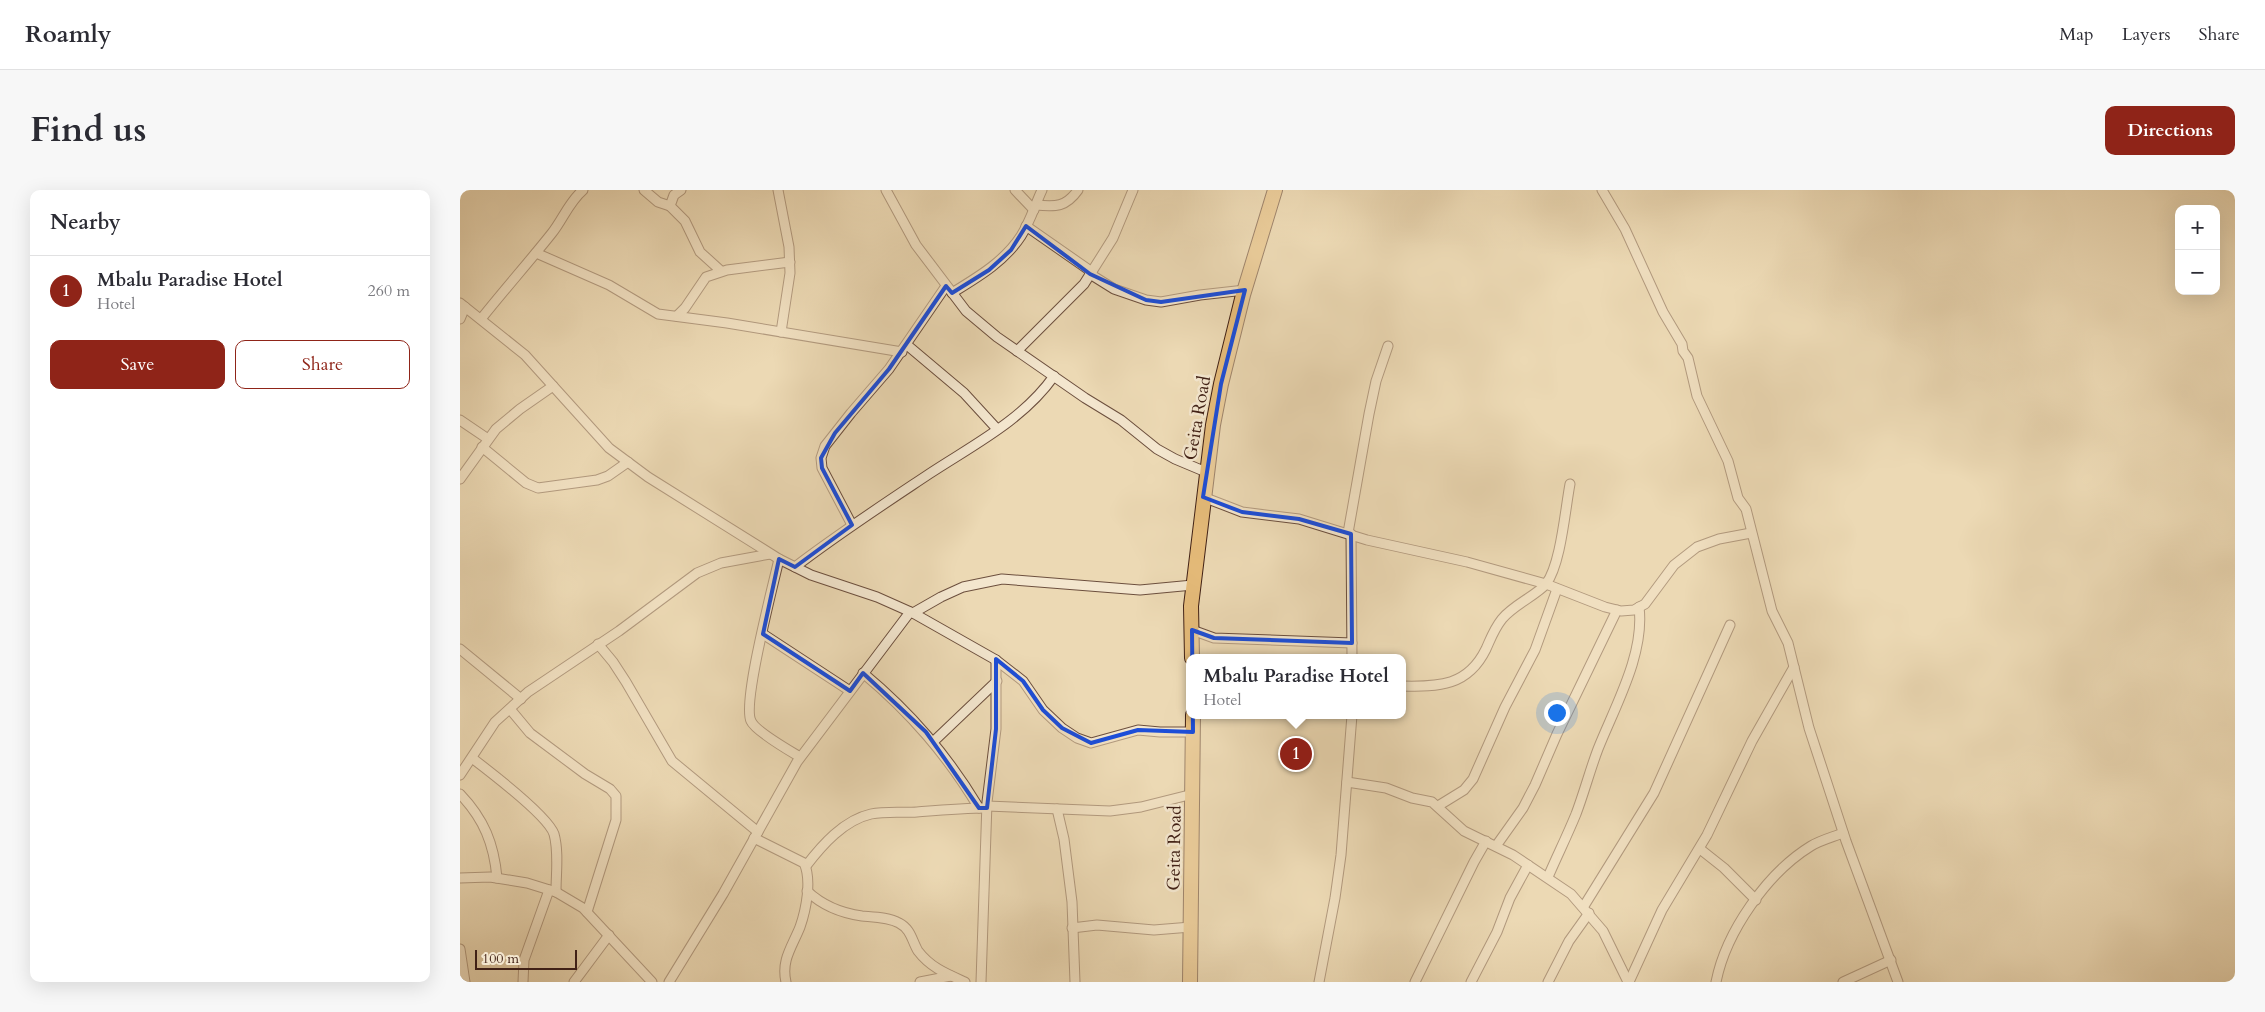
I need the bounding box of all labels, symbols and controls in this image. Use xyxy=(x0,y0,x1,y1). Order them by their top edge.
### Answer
text: Roamly xyxy=(25,18,111,51)
text: Map xyxy=(2059,22,2094,47)
text: Layers xyxy=(2122,22,2171,47)
text: Share xyxy=(2199,22,2240,47)
text: Find us xyxy=(30,106,146,154)
button: Directions xyxy=(2105,106,2235,155)
map controls xyxy=(2175,205,2220,295)
button: + xyxy=(2175,205,2220,250)
text: Nearby xyxy=(50,208,121,237)
button: − xyxy=(2175,250,2220,295)
text: Mbalu Paradise Hotel xyxy=(97,267,283,293)
text: 1 xyxy=(62,280,70,302)
text: 260 m xyxy=(368,280,410,302)
text: Hotel xyxy=(97,293,135,315)
button: Save xyxy=(50,340,225,389)
button: Share xyxy=(235,340,410,389)
street label: Geita Road xyxy=(1178,373,1217,462)
popup xyxy=(1186,654,1406,719)
text: Mbalu Paradise Hotel xyxy=(1203,663,1389,689)
text: Hotel xyxy=(1203,689,1242,711)
your location xyxy=(1544,700,1570,726)
pin: 1 xyxy=(1280,735,1312,773)
street label: Geita Road xyxy=(1161,805,1188,891)
scale bar xyxy=(475,947,578,970)
text: 100 m xyxy=(482,949,519,968)

